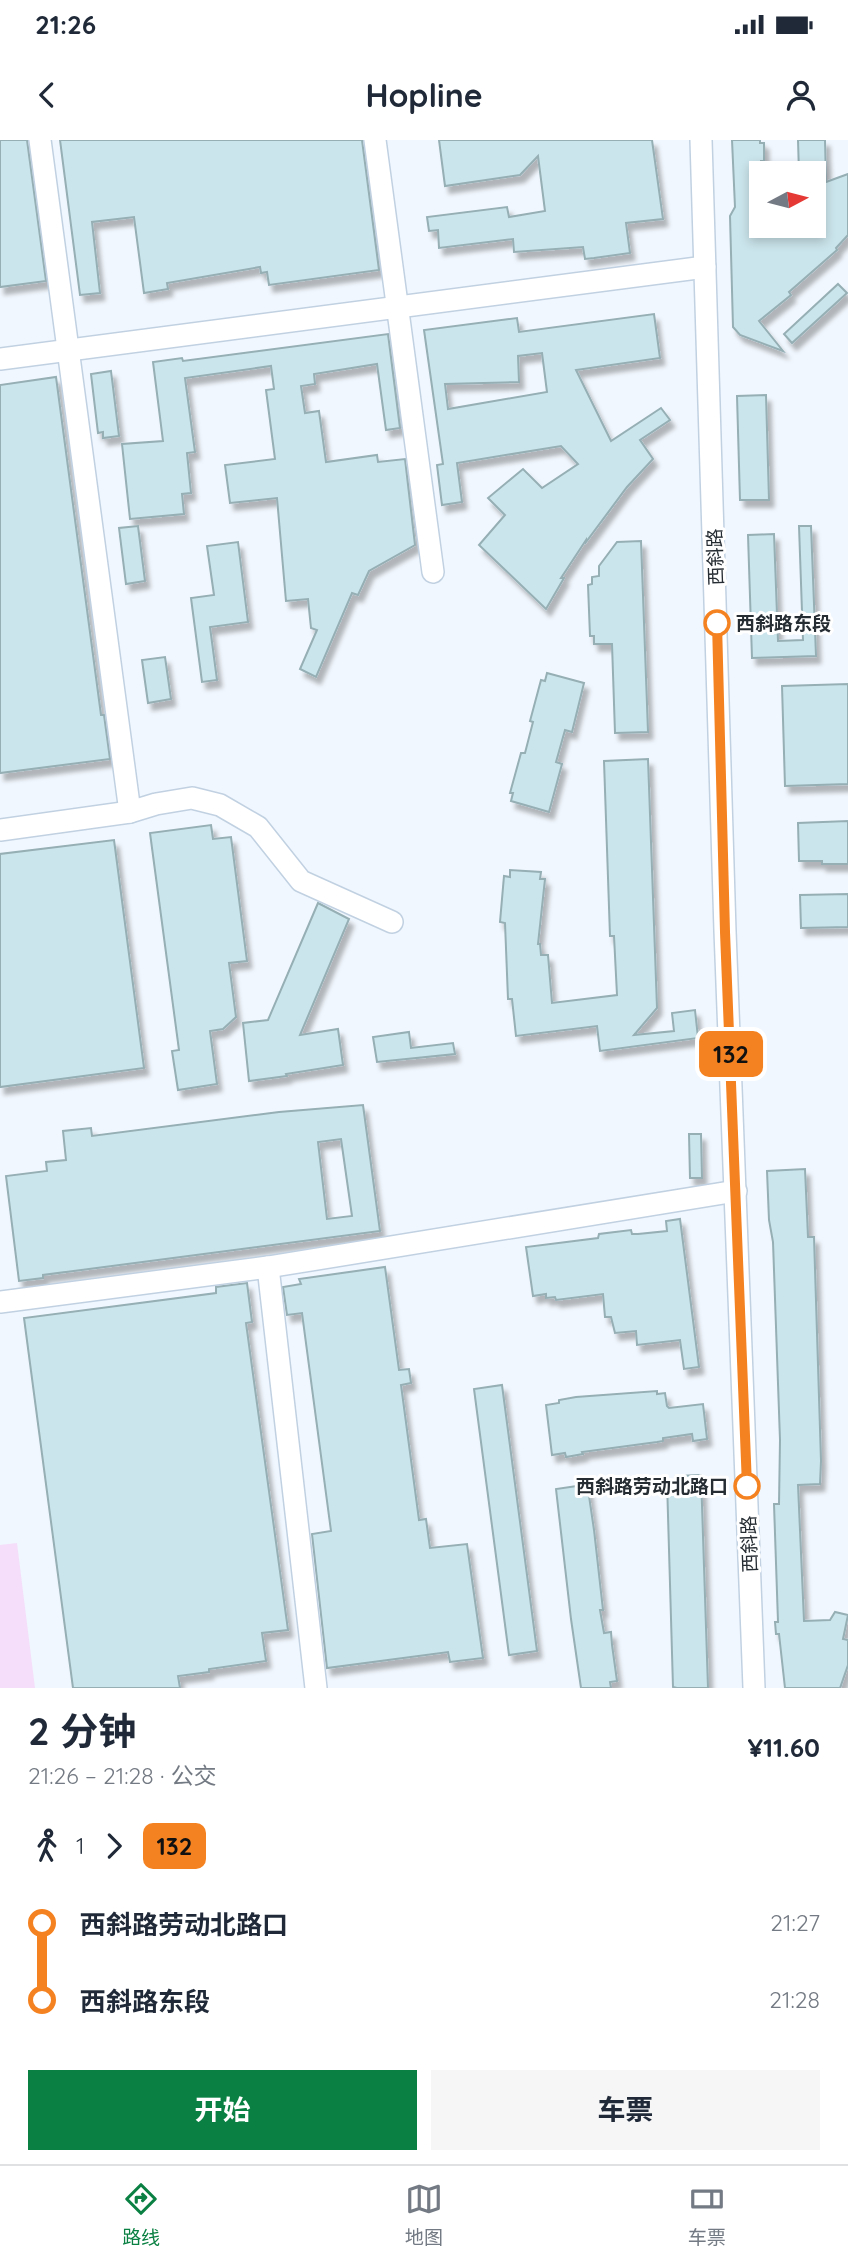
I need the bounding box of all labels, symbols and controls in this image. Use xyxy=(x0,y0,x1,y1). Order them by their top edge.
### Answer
text: 21:26 xyxy=(35,8,96,41)
text: Hopline xyxy=(365,75,483,115)
icon: back xyxy=(28,76,66,114)
icon: person xyxy=(782,76,820,114)
north arrow xyxy=(749,161,826,238)
map controls xyxy=(749,161,826,238)
street label: 西斜路 xyxy=(702,528,728,586)
marker: 西斜路东段 xyxy=(704,610,730,636)
place label: 西斜路东段 xyxy=(736,611,831,635)
line badge: 132 xyxy=(691,1031,771,1077)
text: 132 xyxy=(713,1039,749,1069)
marker: 西斜路劳动北路口 xyxy=(734,1473,760,1499)
place label: 西斜路劳动北路口 xyxy=(576,1474,728,1498)
street label: 西斜路 xyxy=(736,1515,762,1573)
text: 2 分钟 xyxy=(28,1707,136,1755)
text: ¥11.60 xyxy=(747,1731,820,1764)
text: 21:26 – 21:28 · 公交 xyxy=(28,1761,217,1790)
icon: walk xyxy=(28,1827,66,1865)
icon: forward xyxy=(95,1827,133,1865)
text: 1 xyxy=(76,1831,85,1860)
text: 132 xyxy=(157,1831,192,1861)
text: 西斜路劳动北路口 xyxy=(80,1908,288,1941)
text: 21:27 xyxy=(770,1908,820,1937)
text: 西斜路东段 xyxy=(80,1985,210,2018)
text: 21:28 xyxy=(769,1985,820,2014)
button: 开始 xyxy=(28,2070,417,2150)
button: 车票 xyxy=(431,2070,820,2150)
tab: 路线 xyxy=(122,2180,160,2249)
tab: 地图 xyxy=(405,2180,443,2249)
tab: 车票 xyxy=(688,2180,726,2249)

